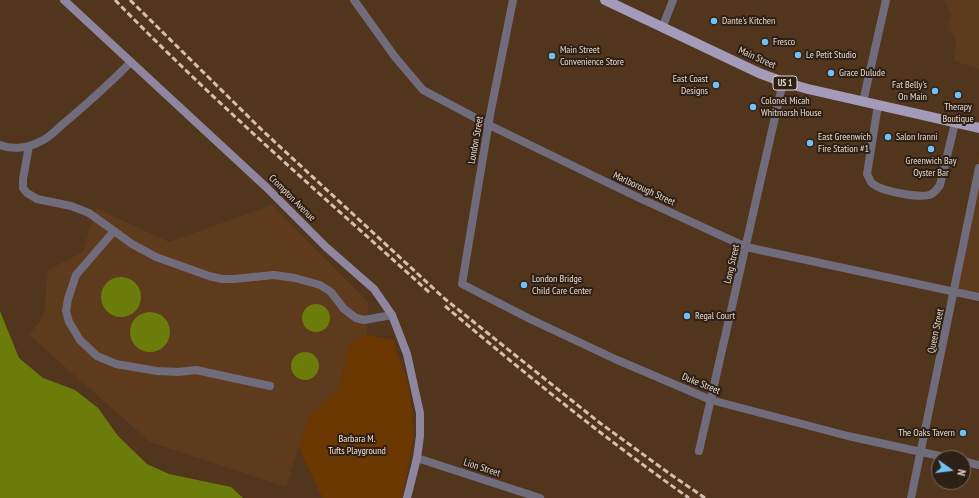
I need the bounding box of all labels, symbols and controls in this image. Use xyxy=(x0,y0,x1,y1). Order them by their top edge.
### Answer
place label: Dante's Kitchen xyxy=(722,15,775,27)
marker: Dante's Kitchen xyxy=(709,16,719,26)
place label: Fresco xyxy=(773,36,795,48)
marker: Fresco xyxy=(760,37,770,47)
place label: Main Street Convenience Store xyxy=(560,44,624,68)
street label: Main Street xyxy=(736,44,778,72)
place label: Le Petit Studio xyxy=(806,49,856,61)
marker: Le Petit Studio xyxy=(793,50,803,60)
marker: Main Street Convenience Store xyxy=(547,51,557,61)
place label: Grace Dulude xyxy=(839,67,885,79)
marker: Grace Dulude xyxy=(826,68,836,78)
place label: East Coast Designs xyxy=(673,73,708,96)
road number: US 1 xyxy=(773,76,797,90)
place label: Fat Belly's On Main xyxy=(892,79,927,102)
marker: East Coast Designs xyxy=(711,80,721,90)
marker: Fat Belly's On Main xyxy=(930,86,940,96)
marker: Therapy Boutique xyxy=(953,90,963,100)
place label: Colonel Micah Whitmarsh House xyxy=(761,95,822,118)
place label: Therapy Boutique xyxy=(942,101,974,124)
marker: Colonel Micah Whitmarsh House xyxy=(748,102,758,112)
street label: London Street xyxy=(466,115,486,165)
place label: East Greenwich Fire Station #1 xyxy=(818,131,871,154)
place label: Salon Iranni xyxy=(896,131,937,143)
marker: Salon Iranni xyxy=(883,132,893,142)
marker: East Greenwich Fire Station #1 xyxy=(805,138,815,148)
marker: Greenwich Bay Oyster Bar xyxy=(926,144,936,154)
place label: Greenwich Bay Oyster Bar xyxy=(906,155,956,178)
street label: Marlborough Street xyxy=(611,169,677,209)
street label: Crompton Avenue xyxy=(266,172,318,224)
street label: Long Street xyxy=(722,243,742,285)
place label: London Bridge Child Care Center xyxy=(532,273,592,296)
marker: London Bridge Child Care Center xyxy=(519,280,529,290)
street label: Queen Street xyxy=(925,308,947,354)
place label: Regal Court xyxy=(695,310,735,322)
marker: Regal Court xyxy=(682,311,692,321)
street label: Duke Street xyxy=(680,371,722,397)
place label: The Oaks Tavern xyxy=(898,427,955,439)
marker: The Oaks Tavern xyxy=(958,428,968,438)
park label: Barbara M. Tufts Playground xyxy=(328,433,386,456)
north arrow xyxy=(931,450,971,490)
street label: Lion Street xyxy=(462,456,502,480)
text: N xyxy=(954,468,969,477)

